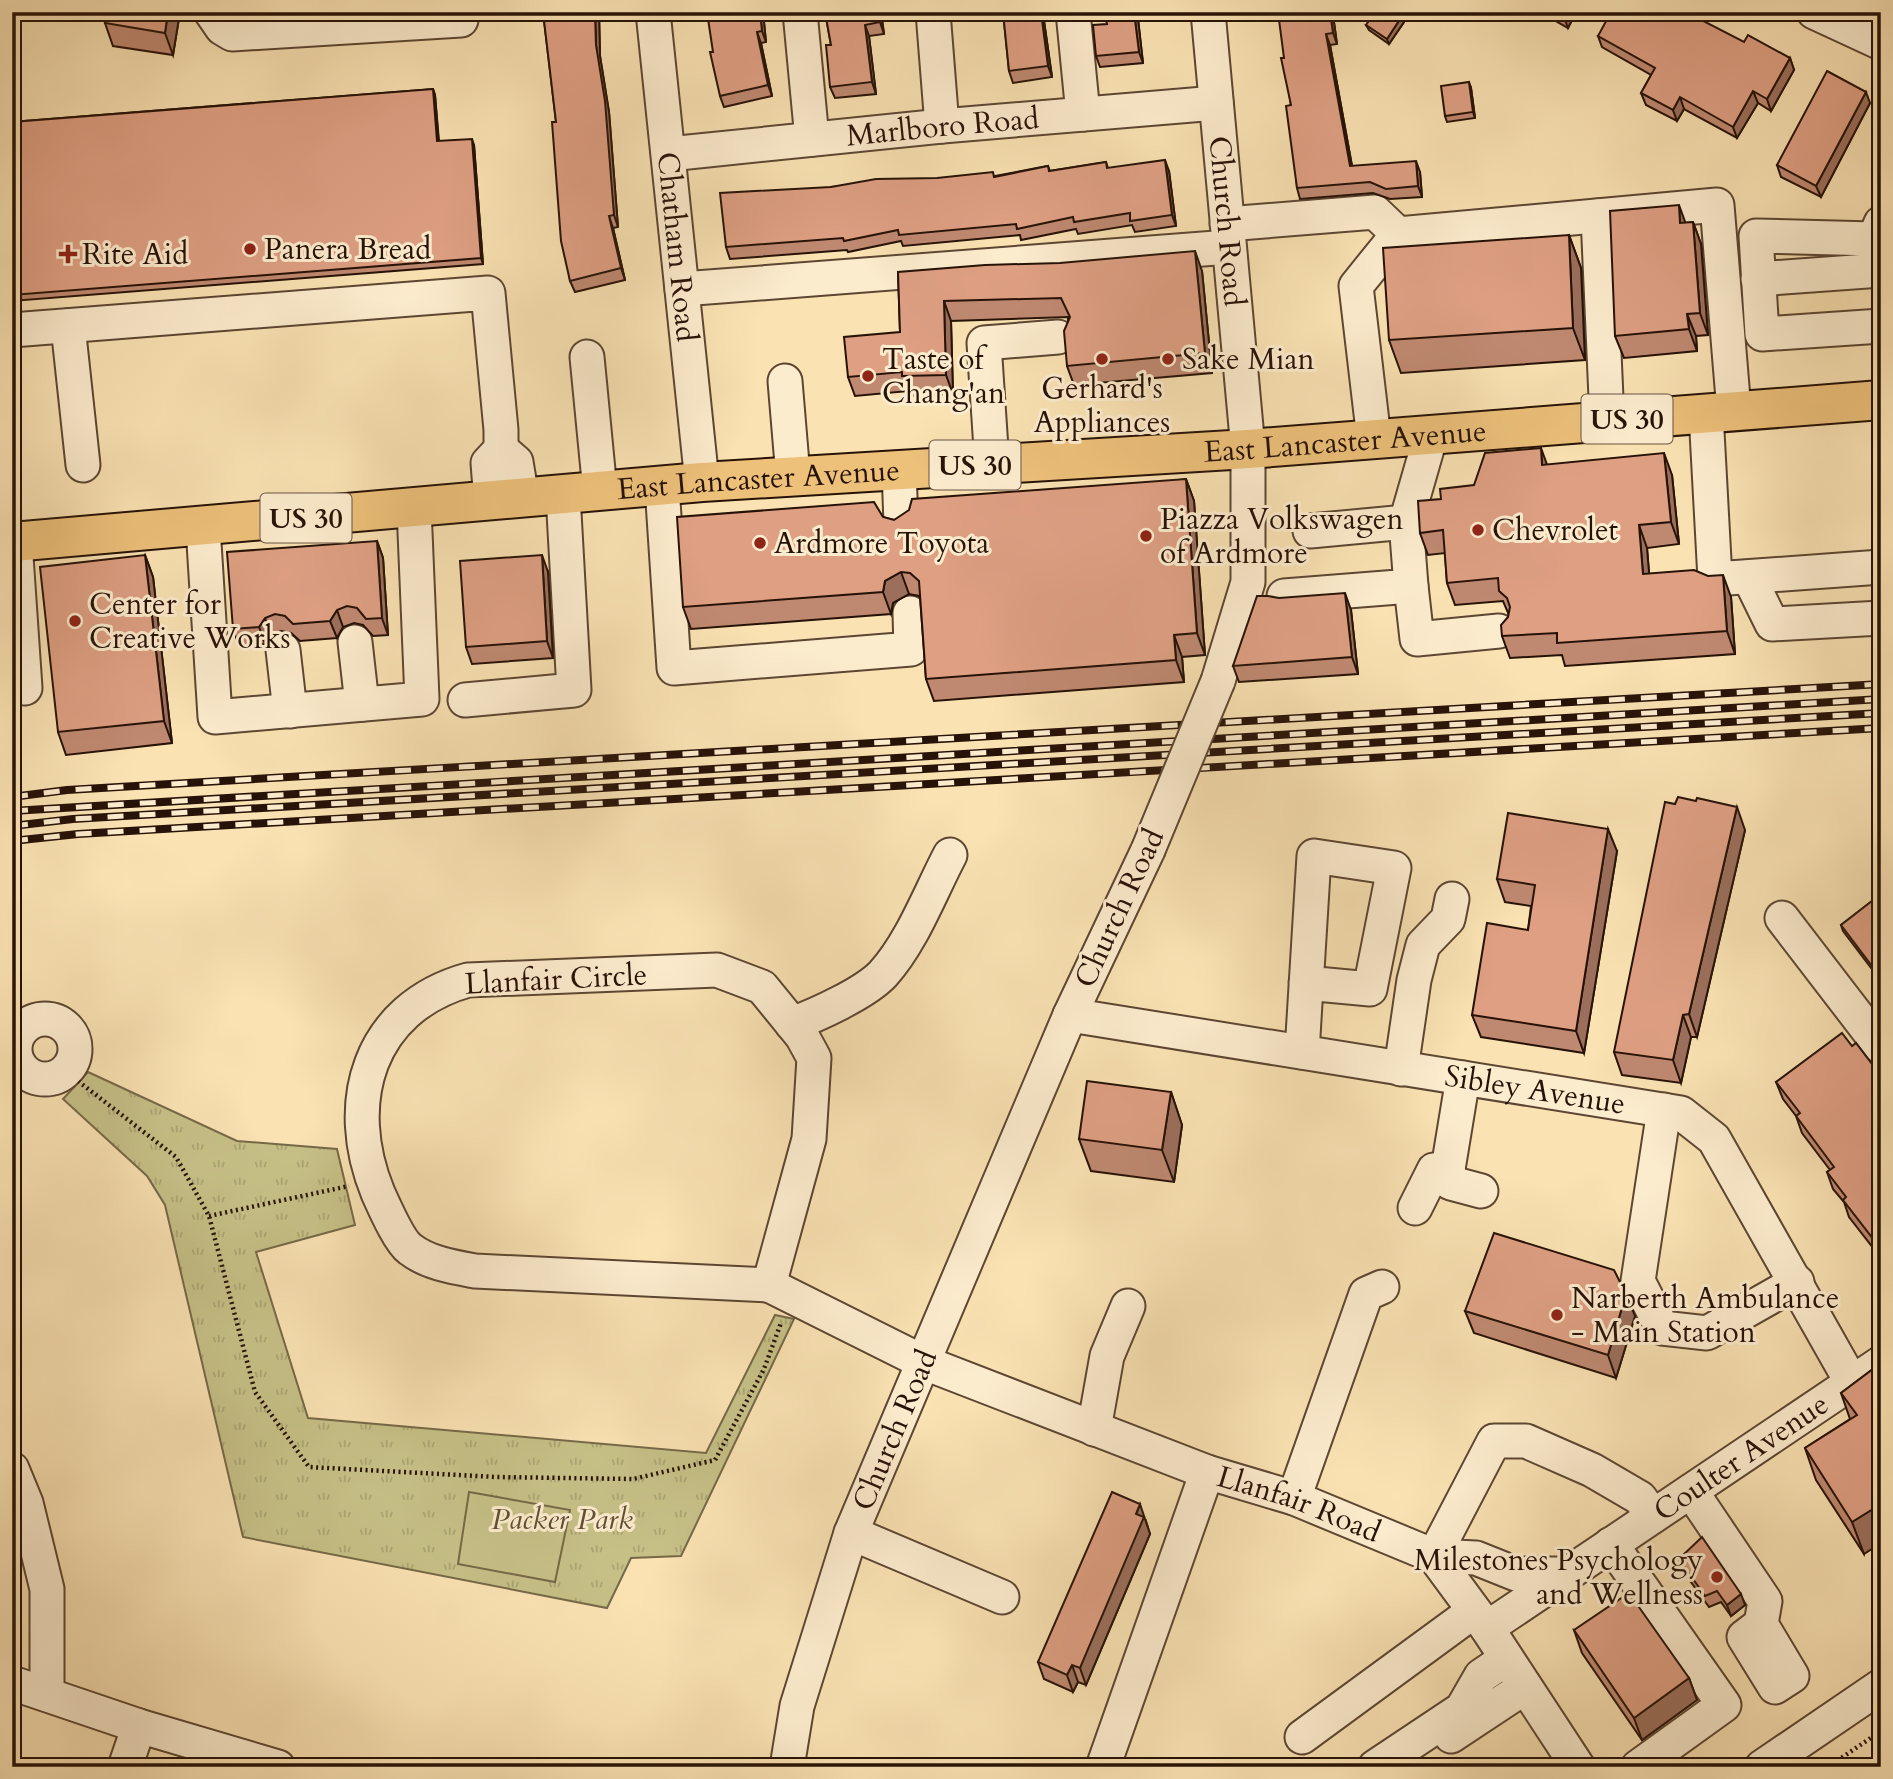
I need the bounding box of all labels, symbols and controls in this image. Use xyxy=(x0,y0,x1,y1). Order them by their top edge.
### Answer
street label: Marlboro Road xyxy=(844,98,1041,157)
street label: Church Road xyxy=(1198,134,1255,308)
street label: Chatham Road xyxy=(647,150,707,344)
place label: Panera Bread xyxy=(264,229,431,270)
place label: Rite Aid xyxy=(82,234,188,275)
marker: Panera Bread xyxy=(242,241,258,257)
marker: Rite Aid xyxy=(60,246,76,262)
place label: Taste of Chang'an xyxy=(882,339,1005,414)
place label: Sake Mian xyxy=(1182,339,1314,380)
marker: Gerhard's Appliances xyxy=(1094,351,1110,367)
marker: Sake Mian xyxy=(1160,351,1176,367)
marker: Taste of Chang'an xyxy=(860,368,876,384)
place label: Gerhard's Appliances xyxy=(1034,368,1170,443)
road number: US 30 xyxy=(1582,394,1672,444)
street label: East Lancaster Avenue xyxy=(1203,411,1488,473)
road number: US 30 xyxy=(930,440,1020,490)
street label: East Lancaster Avenue xyxy=(615,450,901,510)
road number: US 30 xyxy=(260,494,352,542)
place label: Piazza Volkswagen of Ardmore xyxy=(1160,499,1403,574)
place label: Chevrolet xyxy=(1492,510,1619,551)
marker: Chevrolet xyxy=(1470,522,1486,538)
place label: Ardmore Toyota xyxy=(774,523,989,564)
marker: Piazza Volkswagen of Ardmore xyxy=(1138,528,1154,544)
marker: Ardmore Toyota xyxy=(752,535,768,551)
place label: Center for Creative Works xyxy=(89,584,291,659)
marker: Center for Creative Works xyxy=(67,613,83,629)
street label: Church Road xyxy=(1065,822,1174,994)
street label: Llanfair Circle xyxy=(464,954,648,1005)
street label: Sibley Avenue xyxy=(1442,1055,1628,1125)
place label: Narberth Ambulance - Main Station xyxy=(1571,1278,1839,1353)
marker: Narberth Ambulance - Main Station xyxy=(1549,1307,1565,1323)
street label: Church Road xyxy=(843,1343,947,1517)
street label: Coulter Avenue xyxy=(1646,1384,1837,1531)
street label: Llanfair Road xyxy=(1212,1456,1387,1553)
park label: Packer Park xyxy=(491,1499,633,1540)
place label: Milestones Psychology and Wellness xyxy=(1414,1540,1703,1615)
marker: Milestones Psychology and Wellness xyxy=(1709,1569,1725,1585)

